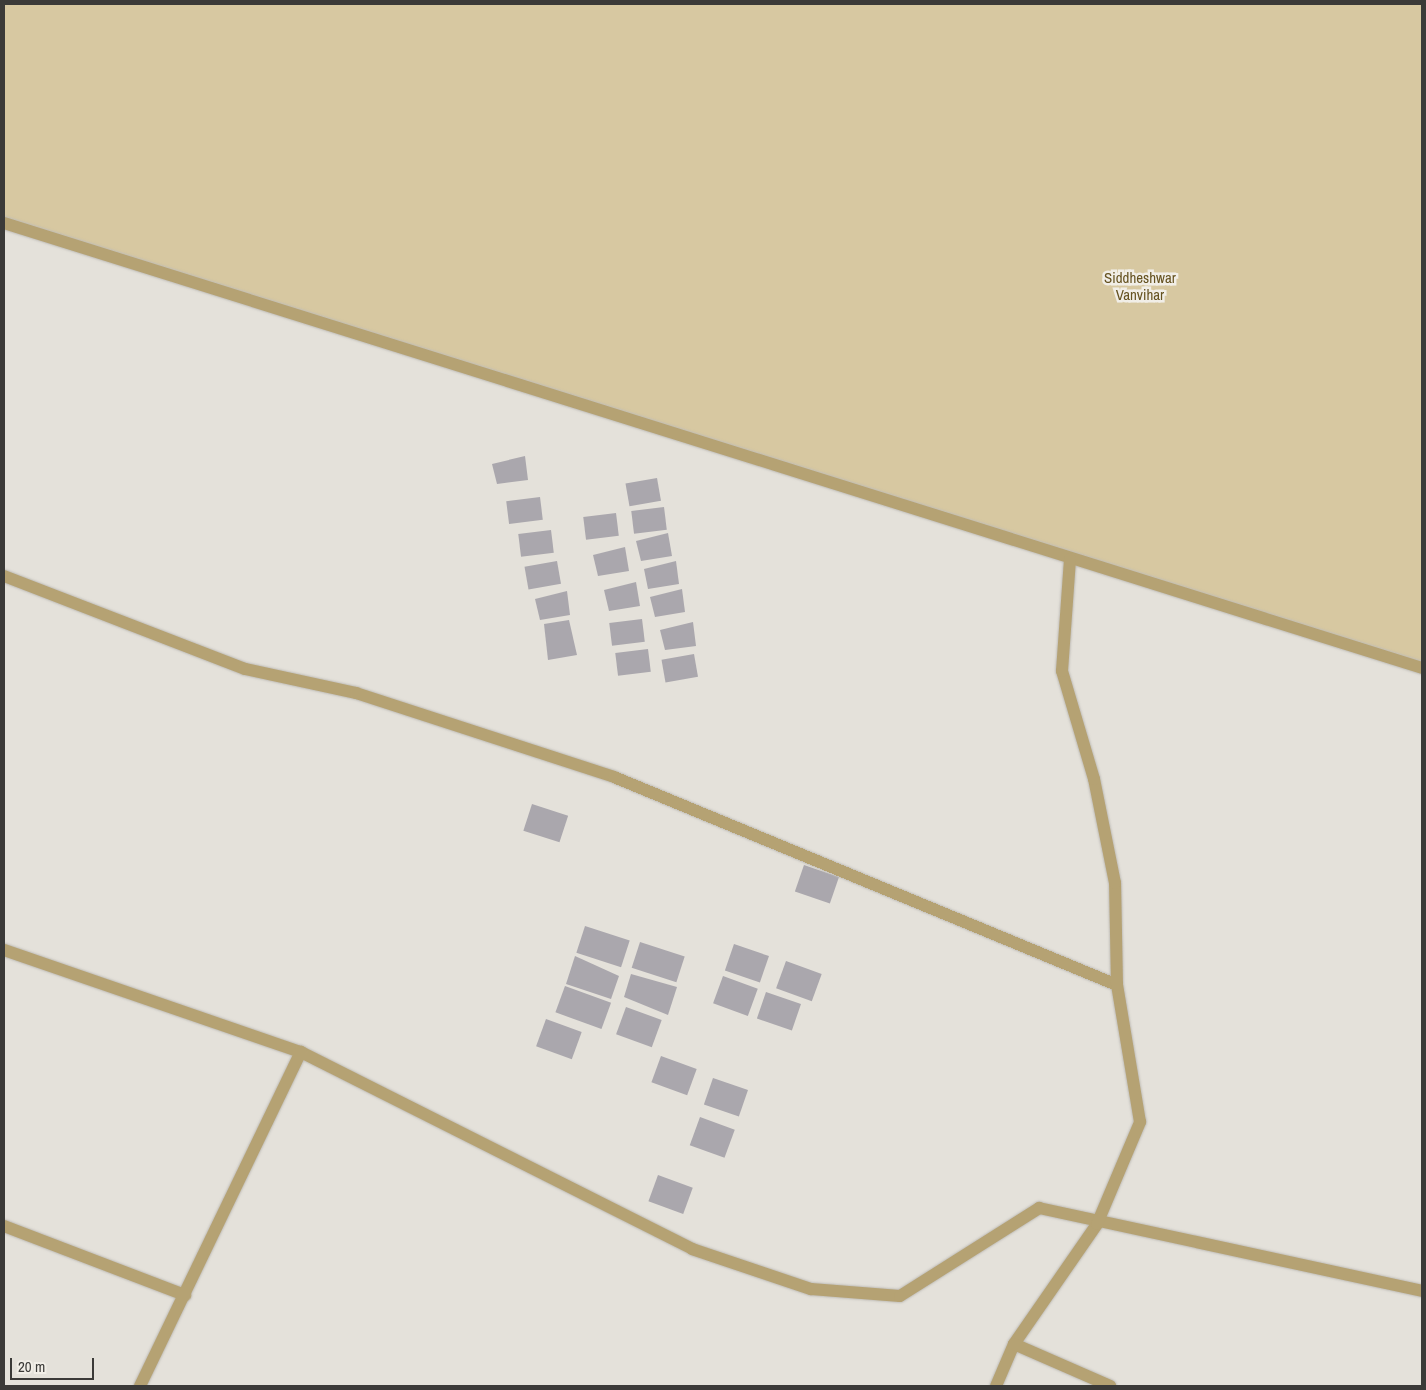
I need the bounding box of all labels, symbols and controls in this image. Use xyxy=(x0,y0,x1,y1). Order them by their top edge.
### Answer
park label: Siddheshwar Vanvihar xyxy=(1104,268,1176,303)
scale bar xyxy=(12,1348,96,1380)
text: 20 m xyxy=(18,1356,45,1377)

